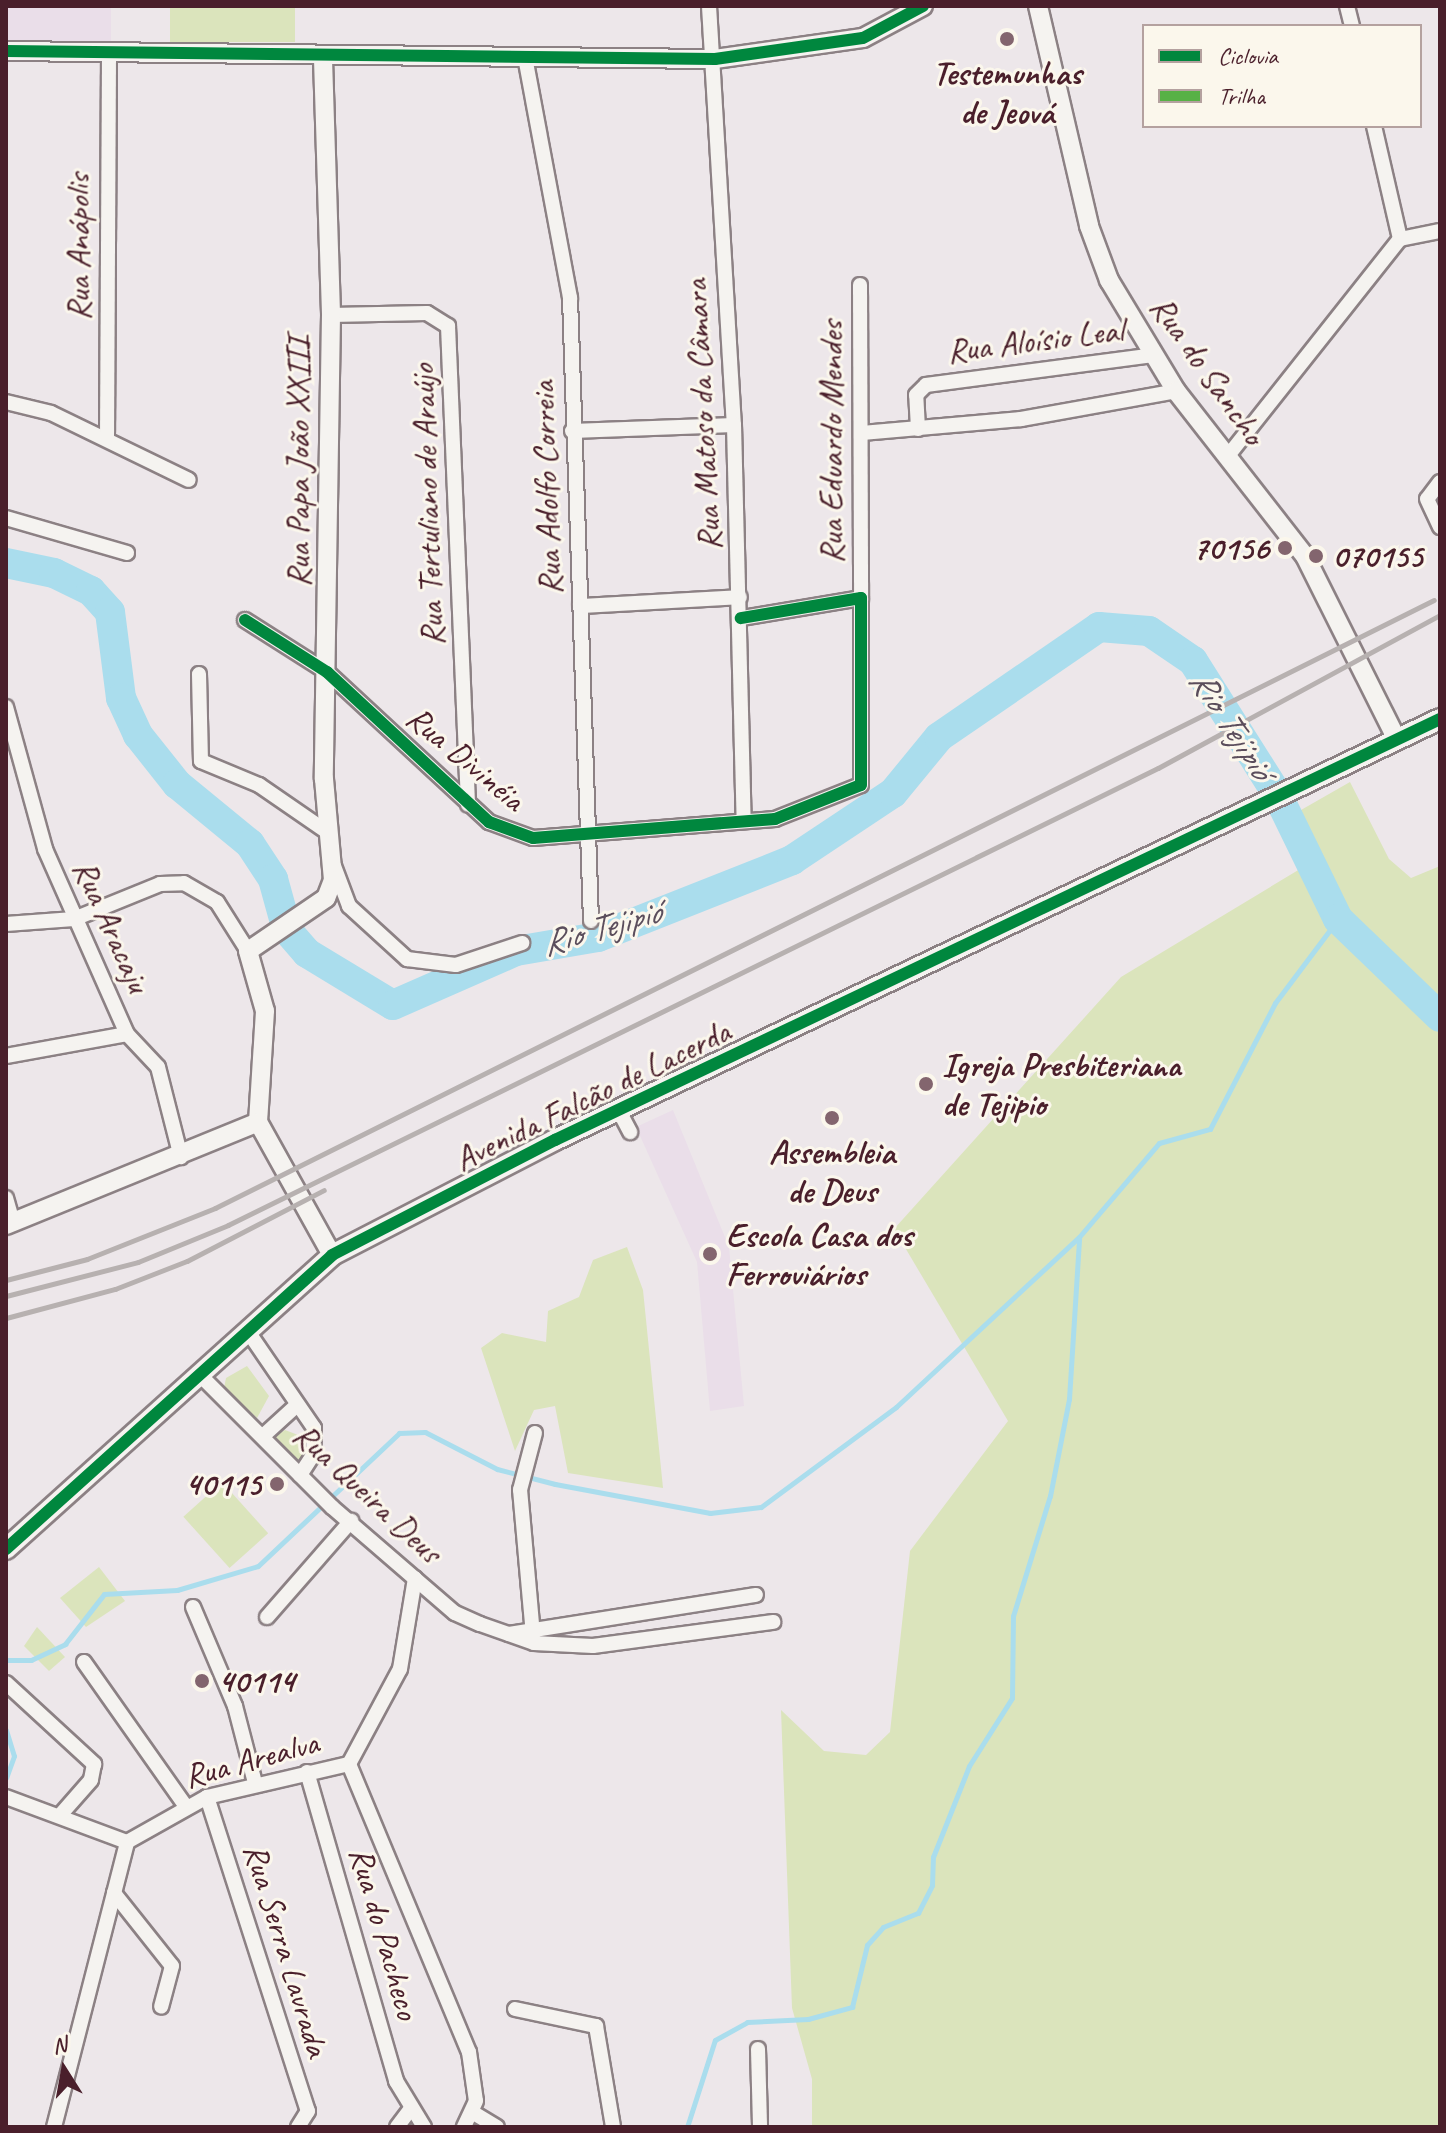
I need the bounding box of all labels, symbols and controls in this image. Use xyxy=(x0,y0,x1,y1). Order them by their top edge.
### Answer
legend xyxy=(1142,24,1422,128)
marker: Testemunhas de Jeová xyxy=(998,30,1016,48)
text: Ciclovia xyxy=(1218,41,1278,71)
place label: Testemunhas de Jeová xyxy=(933,52,1081,132)
text: Trilha xyxy=(1218,81,1265,111)
street label: Rua Anápolis xyxy=(58,173,98,321)
street label: Rua Matoso da Câmara xyxy=(674,278,730,552)
street label: Rua do Sancho xyxy=(1142,288,1274,452)
street label: Rua Aloísio Leal xyxy=(945,309,1125,371)
street label: Rua Eduardo Mendes xyxy=(811,321,851,563)
street label: Rua Papa João XXIII xyxy=(278,337,318,587)
street label: Rua Tertuliano de Araújo xyxy=(402,364,452,646)
street label: Rua Adolfo Correia xyxy=(522,380,570,596)
place label: 70156 xyxy=(1192,528,1269,568)
place label: 070155 xyxy=(1332,536,1423,576)
marker: 70156 xyxy=(1276,539,1294,557)
marker: 070155 xyxy=(1307,547,1325,565)
water label: Rio Tejipió xyxy=(1180,662,1282,786)
street label: Rua Divinéia xyxy=(398,697,534,819)
street label: Rua Aracaju xyxy=(65,854,159,998)
water label: Rio Tejipió xyxy=(538,891,664,965)
street label: Avenida Falcão de Lacerda xyxy=(447,1010,737,1180)
place label: Igreja Presbiteriana de Tejipio xyxy=(942,1044,1179,1124)
marker: Igreja Presbiteriana de Tejipio xyxy=(917,1075,935,1093)
marker: Assembleia de Deus xyxy=(823,1109,841,1127)
place label: Assembleia de Deus xyxy=(769,1131,895,1210)
place label: Escola Casa dos Ferroviários xyxy=(726,1214,912,1294)
marker: Escola Casa dos Ferroviários xyxy=(701,1245,719,1263)
street label: Rua Queira Deus xyxy=(285,1414,451,1572)
place label: 40115 xyxy=(185,1464,261,1504)
marker: 40115 xyxy=(268,1475,286,1493)
place label: 40114 xyxy=(218,1661,294,1701)
marker: 40114 xyxy=(193,1672,211,1690)
street label: Rua Arealva xyxy=(180,1722,322,1796)
street label: Rua Serra Lavrada xyxy=(236,1840,338,2060)
street label: Rua do Pacheco xyxy=(341,1842,429,2024)
north arrow xyxy=(24,2029,104,2109)
text: N xyxy=(50,2030,69,2060)

